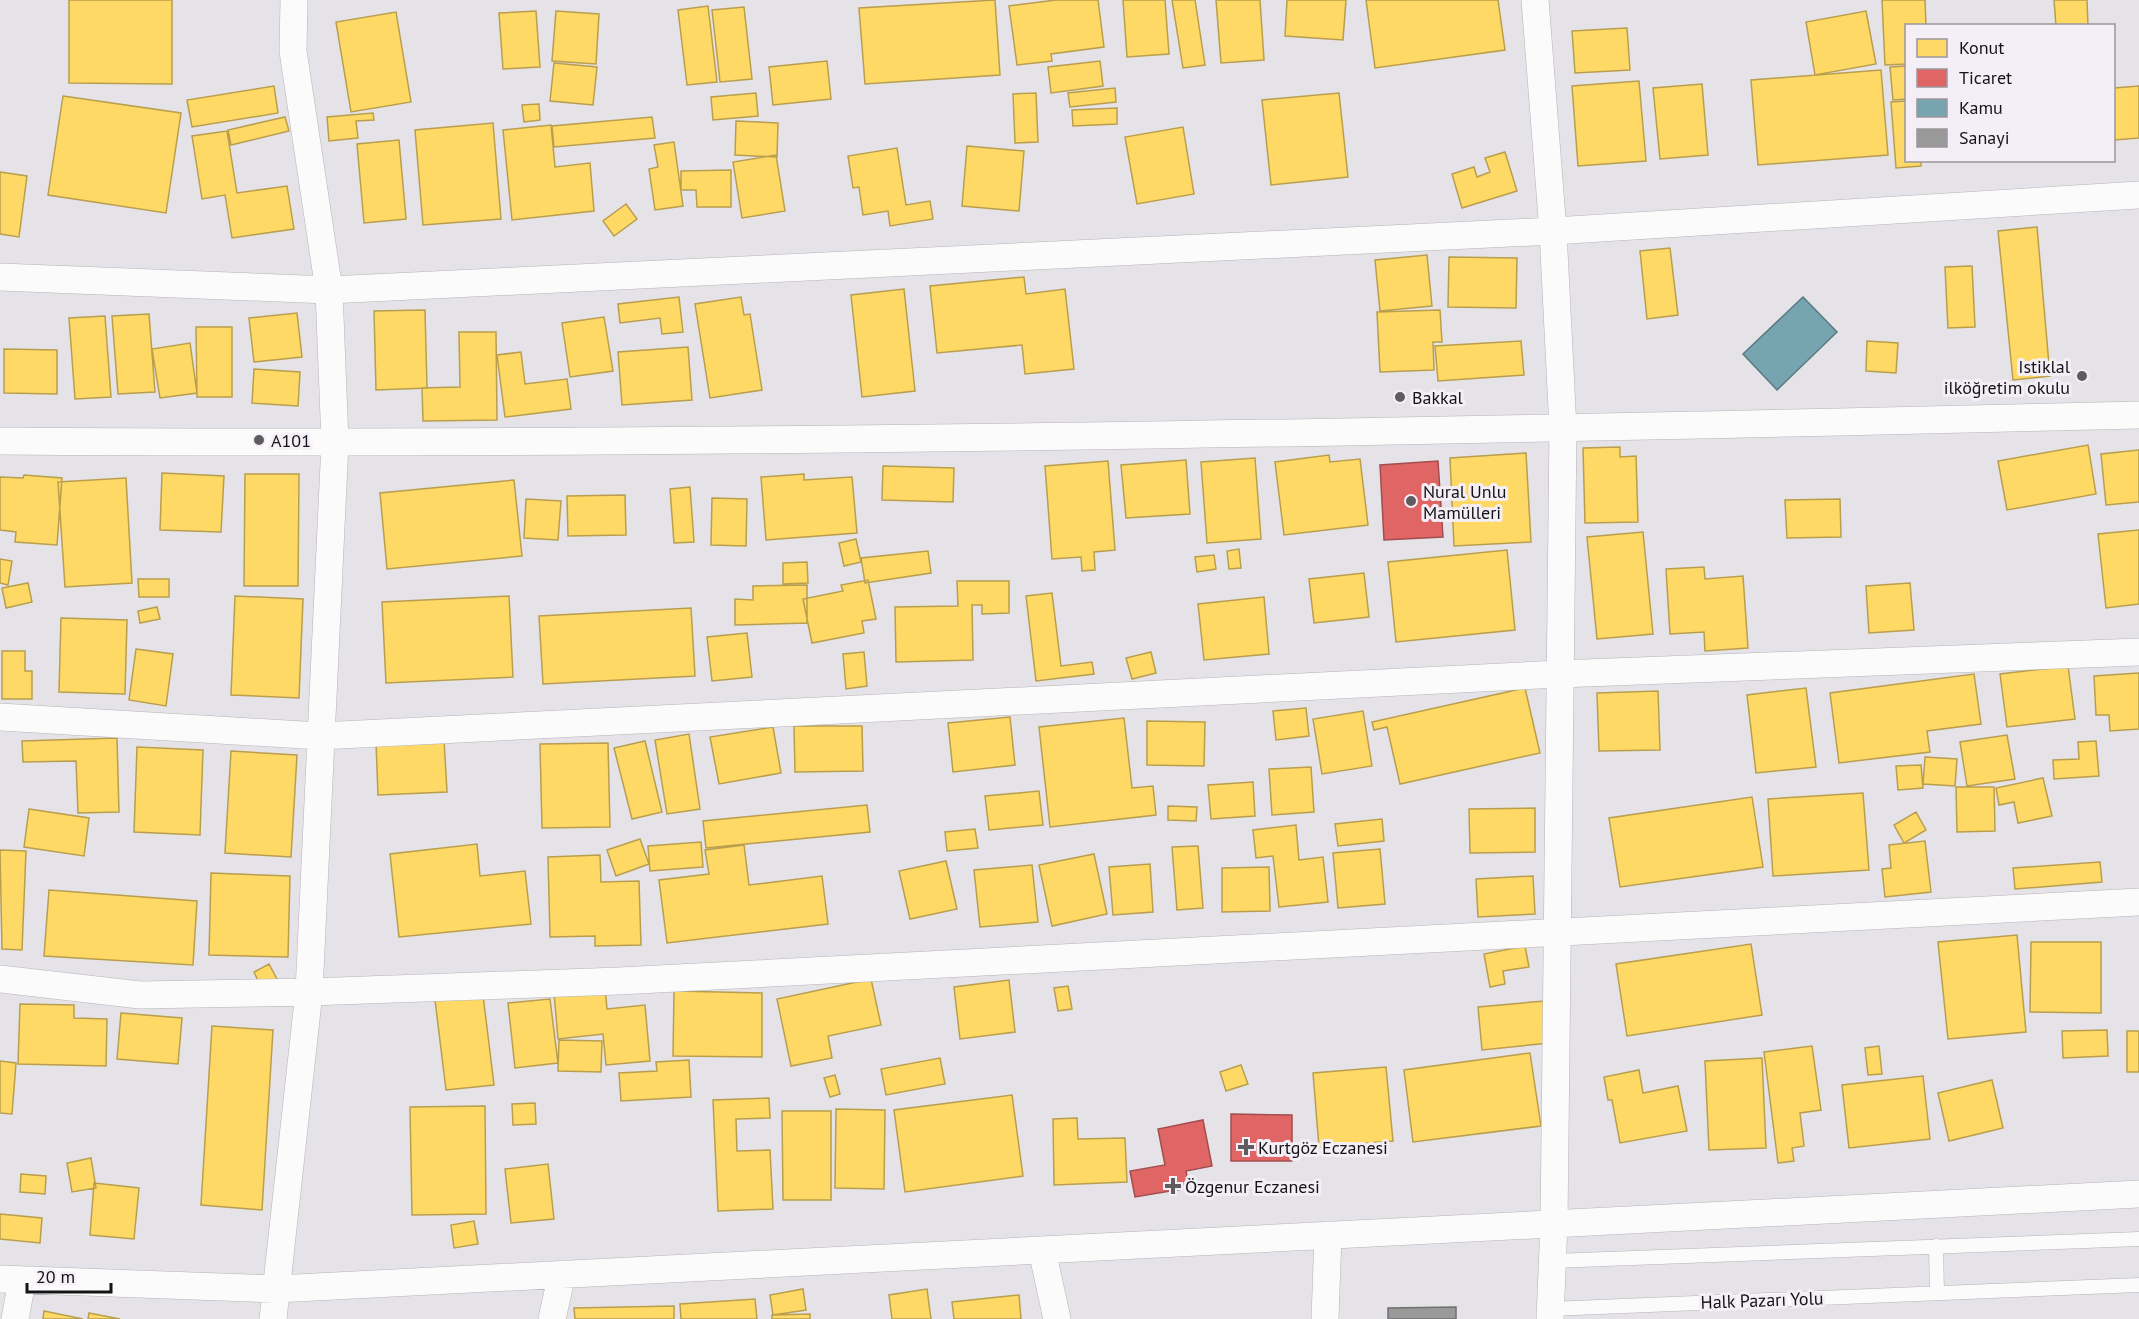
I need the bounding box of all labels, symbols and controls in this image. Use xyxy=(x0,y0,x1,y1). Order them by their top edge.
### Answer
legend xyxy=(1905,24,2115,162)
text: Konut xyxy=(1959,36,2004,59)
text: Ticaret xyxy=(1959,66,2012,89)
text: Kamu xyxy=(1959,96,2003,119)
text: Sanayi xyxy=(1959,126,2009,149)
place label: Istiklal ilköğretim okulu xyxy=(1944,355,2071,399)
marker: Istiklal ilköğretim okulu xyxy=(2075,369,2089,383)
place label: Bakkal xyxy=(1412,386,1464,409)
marker: Bakkal xyxy=(1393,390,1407,404)
place label: A101 xyxy=(271,429,311,452)
marker: A101 xyxy=(252,433,266,447)
place label: Nural Unlu Mamülleri xyxy=(1423,480,1506,524)
marker: Nural Unlu Mamülleri xyxy=(1404,494,1418,508)
place label: Kurtgöz Eczanesi xyxy=(1258,1136,1388,1159)
marker: Kurtgöz Eczanesi xyxy=(1239,1140,1253,1154)
place label: Özgenur Eczanesi xyxy=(1185,1175,1320,1198)
marker: Özgenur Eczanesi xyxy=(1166,1179,1180,1193)
scale bar xyxy=(27,1256,111,1294)
text: 20 m xyxy=(36,1265,75,1288)
street label: Halk Pazarı Yolu xyxy=(1700,1286,1824,1314)

